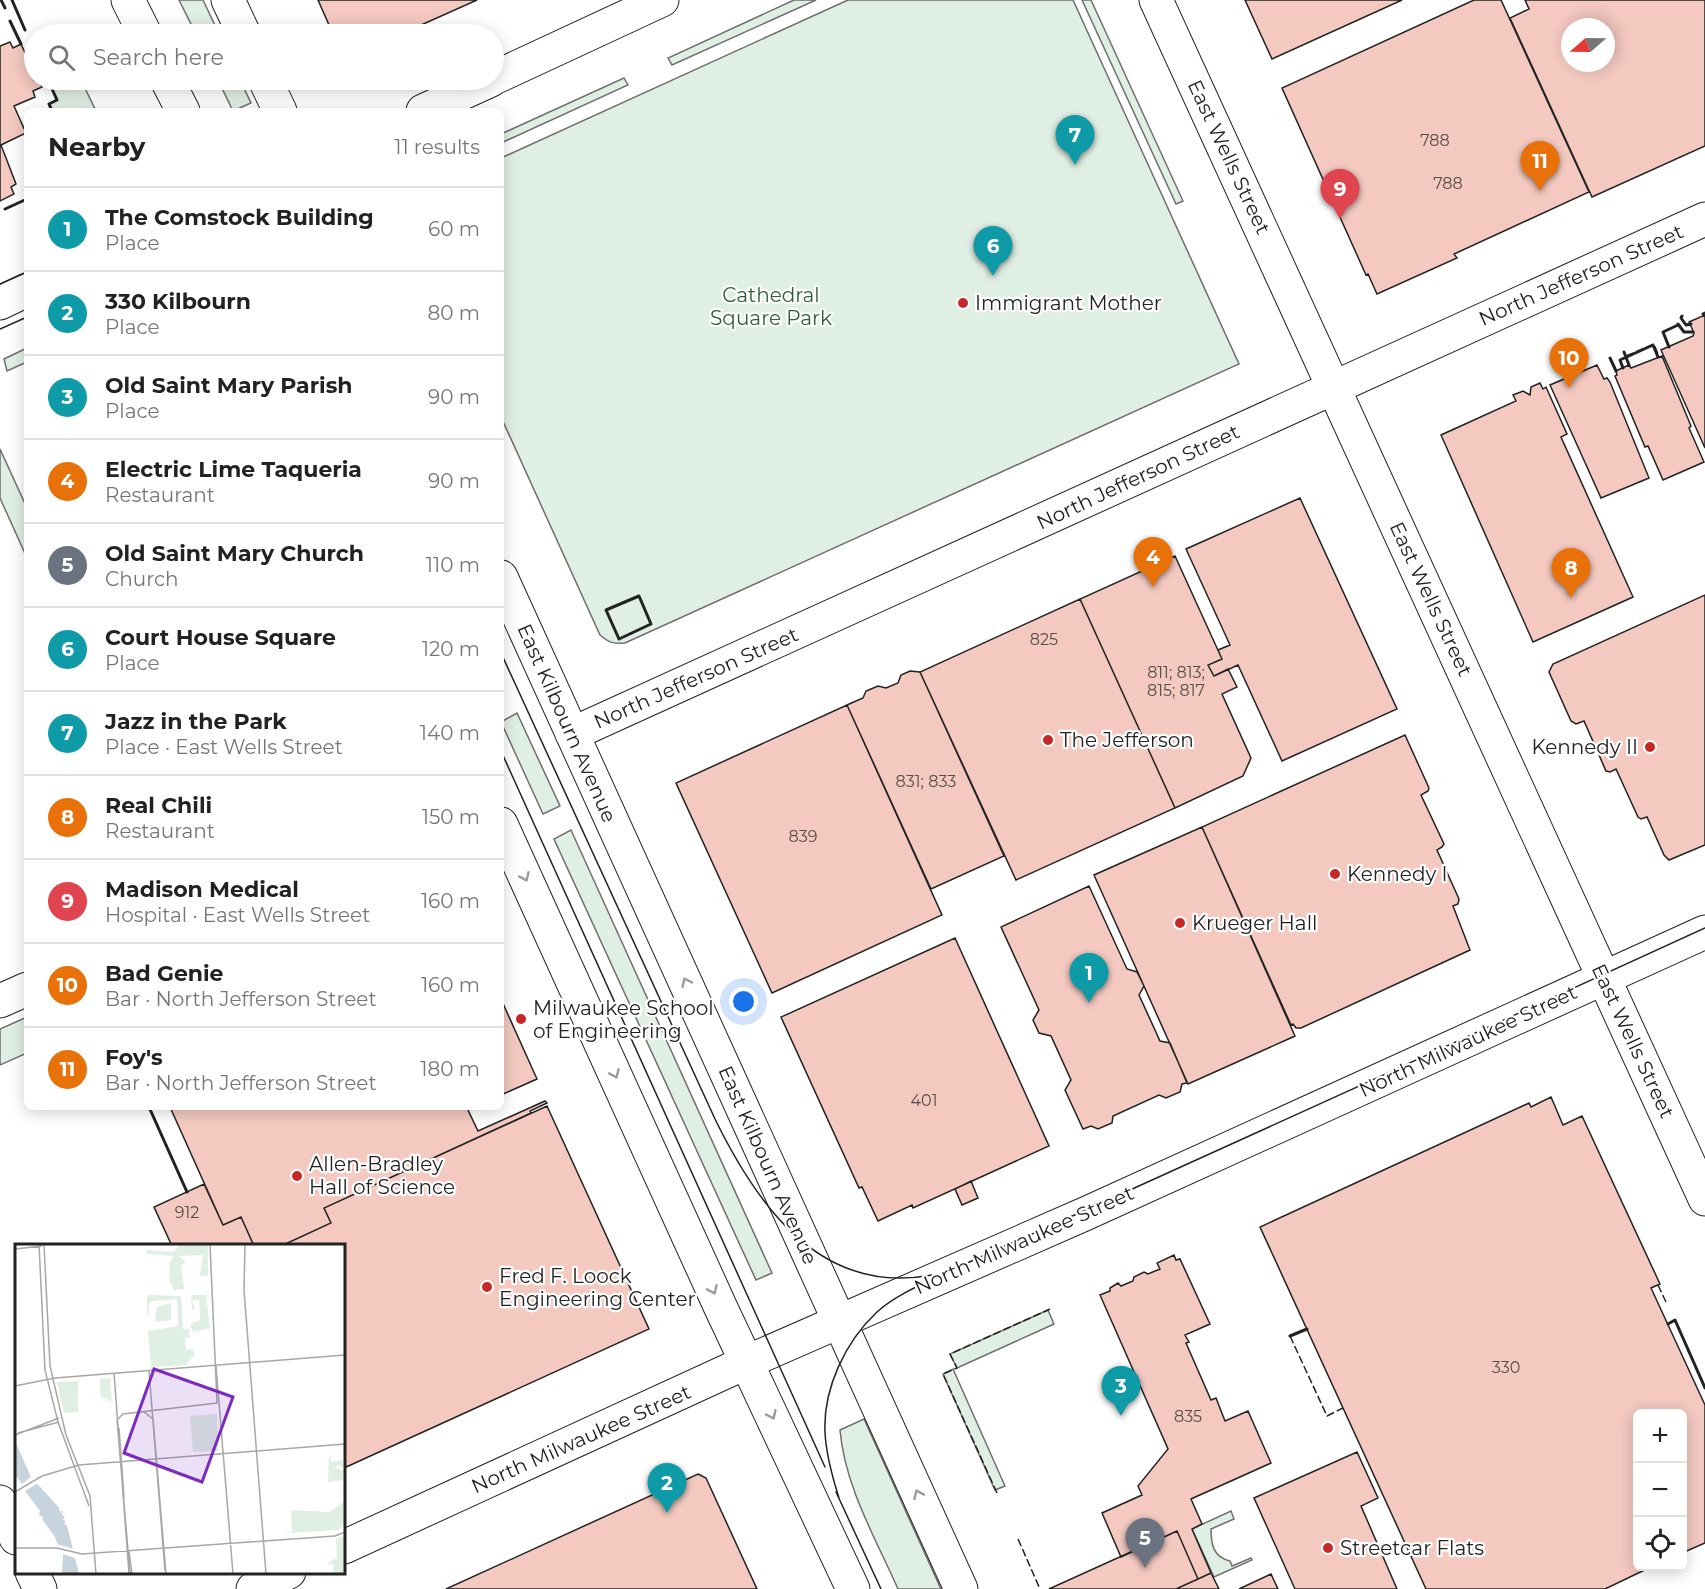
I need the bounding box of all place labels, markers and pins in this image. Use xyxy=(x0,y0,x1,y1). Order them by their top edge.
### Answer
pin: 7 xyxy=(1056,116,1094,165)
pin: 11 xyxy=(1520,142,1560,191)
pin: 9 xyxy=(1320,170,1360,219)
pin: 6 xyxy=(974,226,1012,276)
place label: Immigrant Mother xyxy=(975,291,1162,315)
marker: Immigrant Mother xyxy=(956,296,970,310)
pin: 10 xyxy=(1550,338,1588,388)
pin: 4 xyxy=(1134,538,1172,587)
pin: 8 xyxy=(1552,548,1590,598)
place label: The Jefferson xyxy=(1060,728,1194,752)
marker: The Jefferson xyxy=(1041,733,1055,747)
place label: Kennedy II xyxy=(1531,735,1638,759)
marker: Kennedy II xyxy=(1643,740,1657,754)
place label: Kennedy I xyxy=(1347,862,1448,886)
marker: Kennedy I xyxy=(1328,867,1342,881)
place label: Krueger Hall xyxy=(1192,911,1317,935)
marker: Krueger Hall xyxy=(1173,916,1187,930)
pin: 1 xyxy=(1070,954,1108,1003)
place label: Milwaukee School of Engineering xyxy=(533,996,714,1043)
marker: Milwaukee School of Engineering xyxy=(514,1012,528,1026)
place label: Allen-Bradley Hall of Science xyxy=(309,1152,455,1199)
marker: Allen-Bradley Hall of Science xyxy=(290,1169,304,1183)
place label: Fred F. Loock Engineering Center xyxy=(499,1264,696,1311)
marker: Fred F. Loock Engineering Center xyxy=(480,1280,494,1294)
pin: 3 xyxy=(1102,1366,1140,1416)
pin: 2 xyxy=(648,1464,686,1513)
pin: 5 xyxy=(1126,1518,1164,1568)
place label: Streetcar Flats xyxy=(1340,1536,1484,1560)
marker: Streetcar Flats xyxy=(1321,1541,1335,1555)

